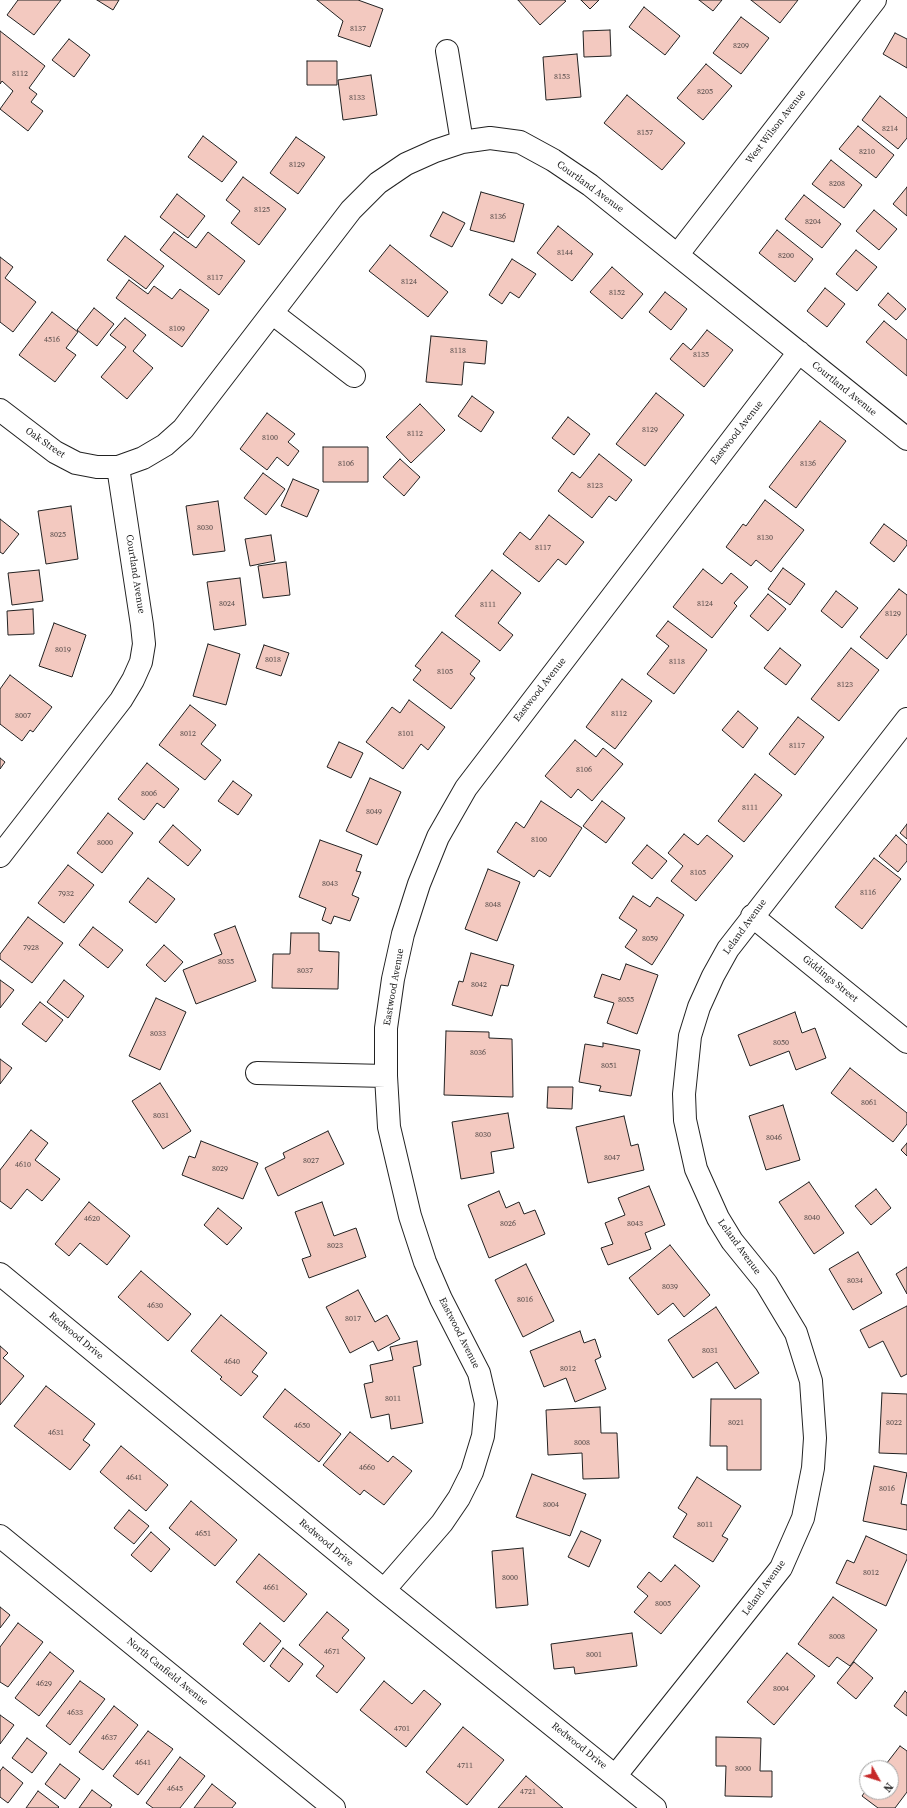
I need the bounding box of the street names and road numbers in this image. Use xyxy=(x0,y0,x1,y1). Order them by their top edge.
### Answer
street label: West Wilson Avenue xyxy=(743,88,809,166)
street label: Courtland Avenue xyxy=(554,159,626,215)
street label: Courtland Avenue xyxy=(809,359,879,419)
street label: Eastwood Avenue xyxy=(708,399,766,467)
street label: Oak Street xyxy=(23,425,67,461)
street label: Courtland Avenue xyxy=(123,534,147,614)
street label: Eastwood Avenue xyxy=(511,656,569,724)
street label: Leland Avenue xyxy=(721,897,769,957)
street label: Eastwood Avenue xyxy=(381,948,407,1026)
street label: Giddings Street xyxy=(800,953,860,1005)
street label: Leland Avenue xyxy=(715,1217,763,1277)
street label: Eastwood Avenue xyxy=(436,1296,482,1370)
street label: Redwood Drive xyxy=(46,1310,106,1362)
street label: Redwood Drive xyxy=(296,1517,356,1569)
street label: Leland Avenue xyxy=(740,1558,788,1618)
street label: North Canfield Avenue xyxy=(124,1636,210,1708)
street label: Redwood Drive xyxy=(549,1720,609,1772)

